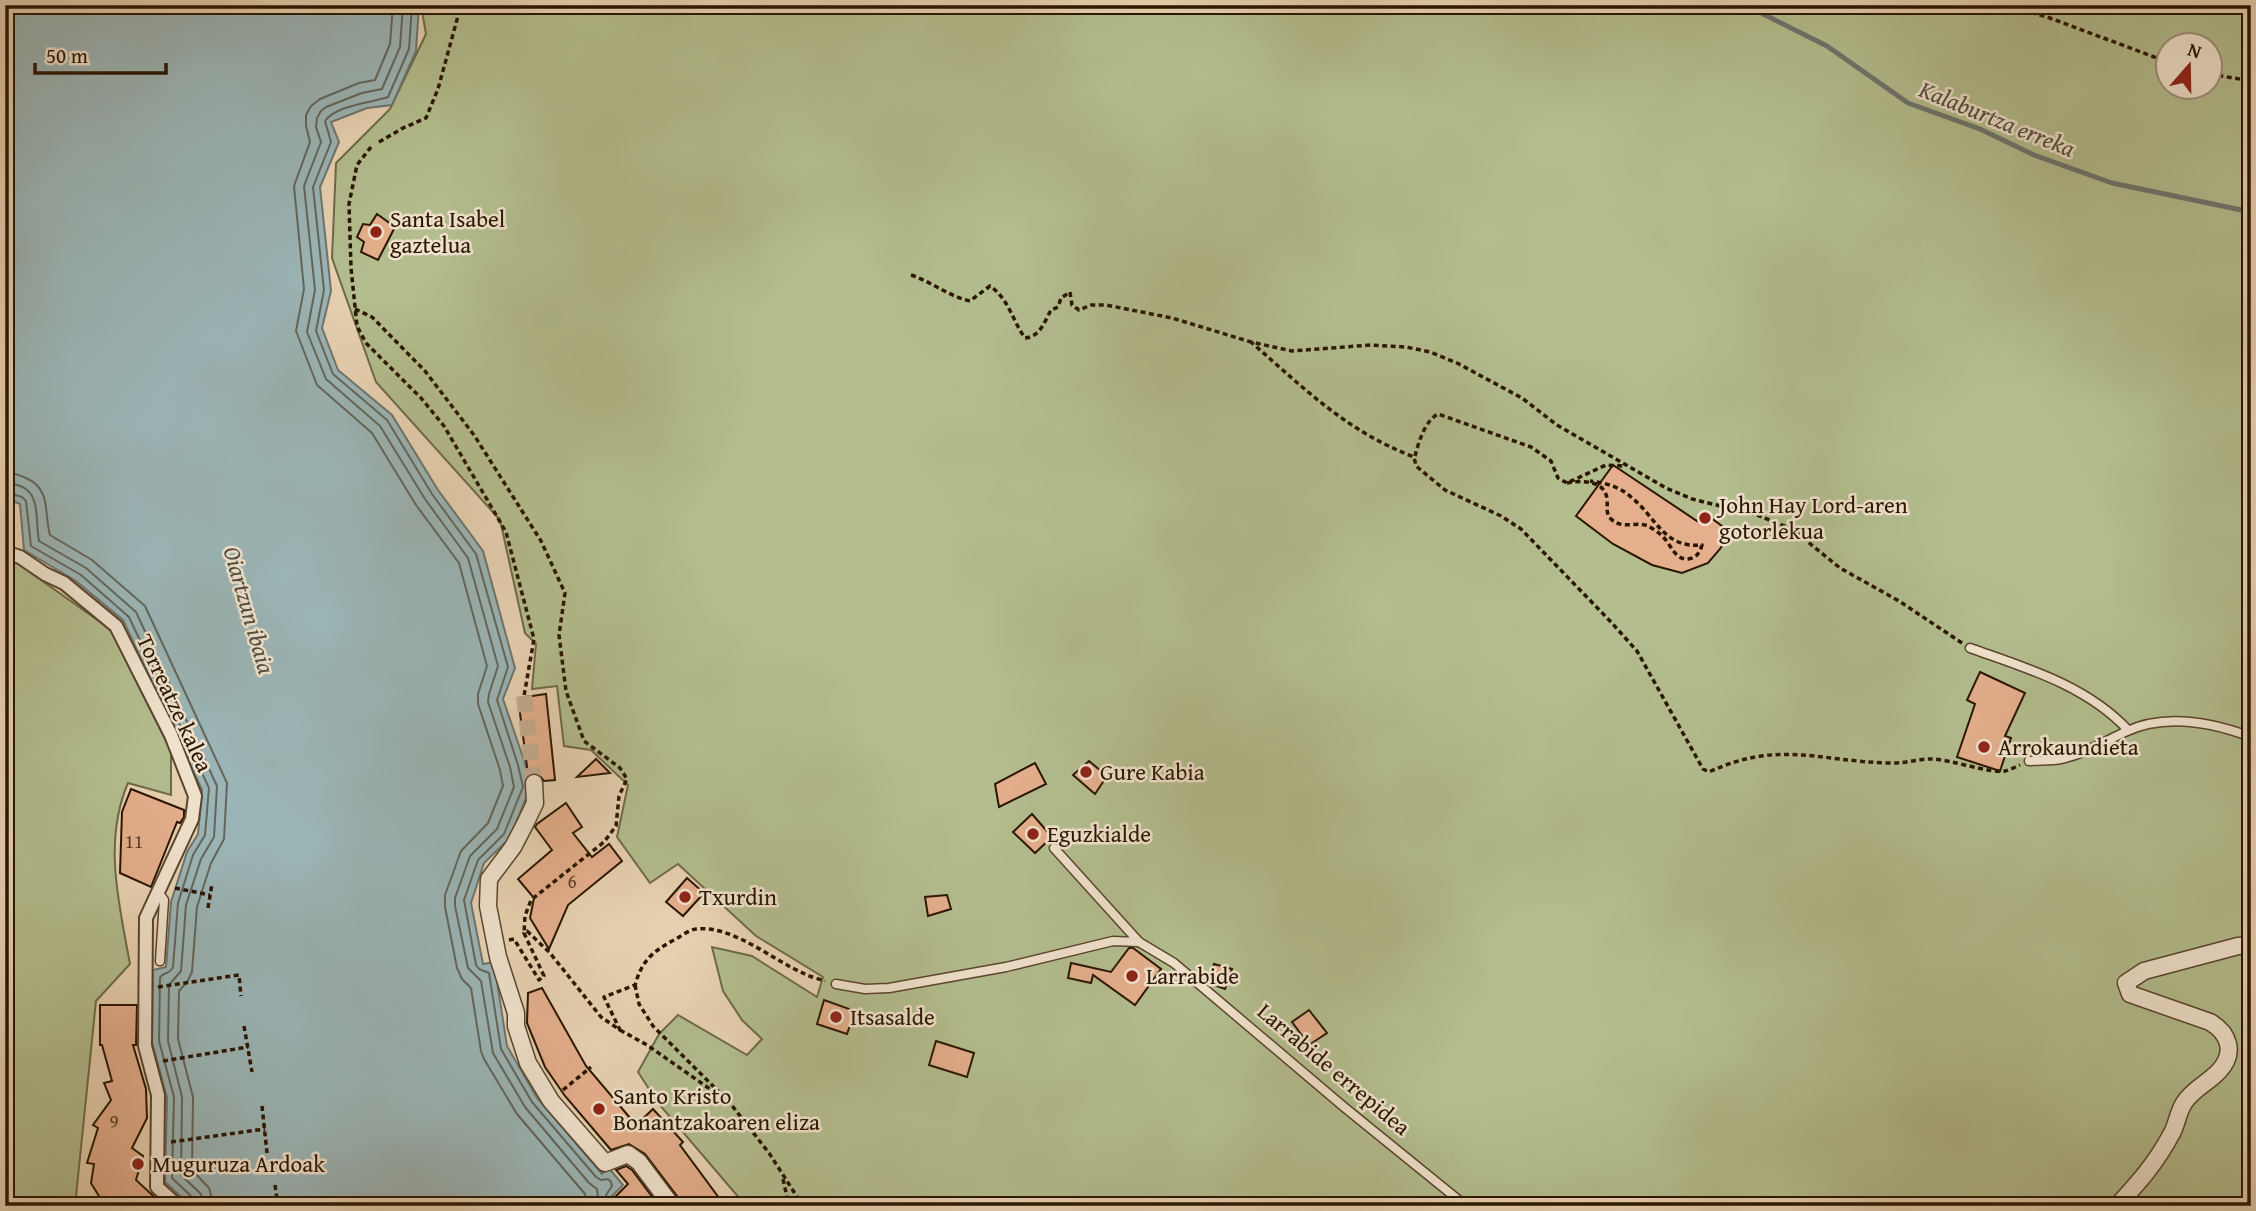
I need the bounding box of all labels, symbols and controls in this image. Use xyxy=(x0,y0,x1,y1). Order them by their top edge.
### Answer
scale bar xyxy=(35,32,166,76)
north arrow xyxy=(2154,32,2224,102)
text: N xyxy=(2184,35,2206,65)
text: 50 m xyxy=(46,40,88,71)
water label: Kalaburtza erreka xyxy=(1913,71,2080,166)
place label: Santa Isabel gaztelua xyxy=(390,202,505,261)
marker: Santa Isabel gaztelua xyxy=(368,224,384,240)
place label: John Hay Lord-aren gotorlekua xyxy=(1716,488,1908,547)
marker: John Hay Lord-aren gotorlekua xyxy=(1697,510,1713,526)
water label: Oiartzun ibaia xyxy=(215,542,284,678)
street label: Torreatze kalea xyxy=(129,628,222,777)
place label: Arrokaundieta xyxy=(1998,730,2139,763)
marker: Arrokaundieta xyxy=(1976,739,1992,755)
place label: Gure Kabia xyxy=(1100,755,1205,788)
marker: Gure Kabia xyxy=(1078,764,1094,780)
place label: Eguzkialde xyxy=(1047,817,1151,850)
marker: Eguzkialde xyxy=(1025,826,1041,842)
house number: 11 xyxy=(125,827,143,855)
house number: 6 xyxy=(567,867,577,895)
place label: Txurdin xyxy=(699,880,777,913)
marker: Txurdin xyxy=(677,889,693,905)
place label: Larrabide xyxy=(1146,959,1239,992)
marker: Larrabide xyxy=(1124,968,1140,984)
street label: Larrabide errepidea xyxy=(1250,995,1418,1143)
place label: Itsasalde xyxy=(850,1000,935,1033)
marker: Itsasalde xyxy=(828,1009,844,1025)
place label: Santo Kristo Bonantzakoaren eliza xyxy=(613,1079,820,1138)
marker: Santo Kristo Bonantzakoaren eliza xyxy=(591,1101,607,1117)
house number: 9 xyxy=(109,1107,119,1135)
place label: Muguruza Ardoak xyxy=(152,1147,325,1180)
marker: Muguruza Ardoak xyxy=(130,1156,146,1172)

